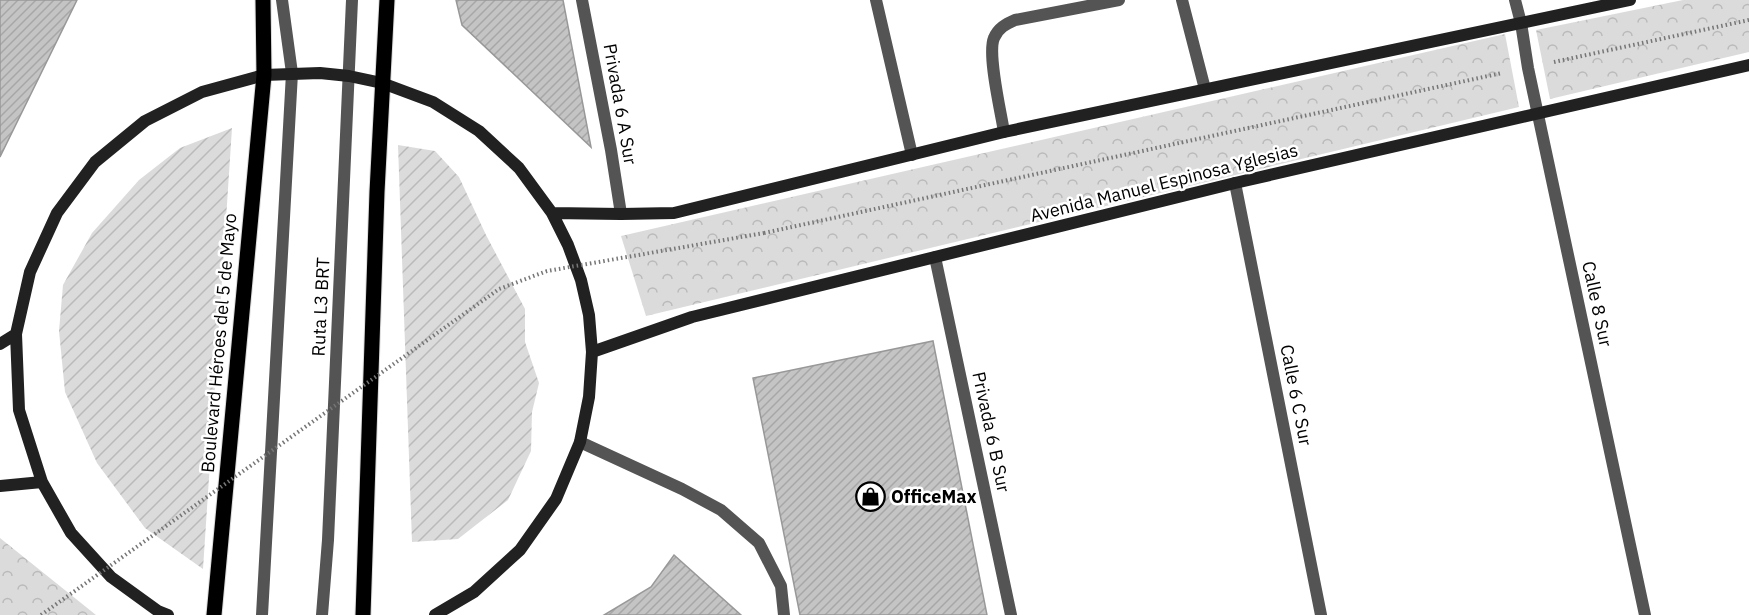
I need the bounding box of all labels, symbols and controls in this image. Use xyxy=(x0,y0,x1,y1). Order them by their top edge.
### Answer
street label: Privada 6 A Sur xyxy=(599,42,643,167)
street label: Avenida Manuel Espinosa Yglesias xyxy=(1028,138,1300,227)
street label: Boulevard Héroes del 5 de Mayo xyxy=(196,212,241,474)
street label: Ruta L3 BRT xyxy=(306,257,335,357)
street label: Calle 8 Sur xyxy=(1577,259,1618,349)
street label: Calle 6 C Sur xyxy=(1275,342,1318,448)
street label: Privada 6 B Sur xyxy=(967,369,1016,495)
shop icon: OfficeMax xyxy=(854,481,886,513)
place label: OfficeMax xyxy=(891,485,976,508)

